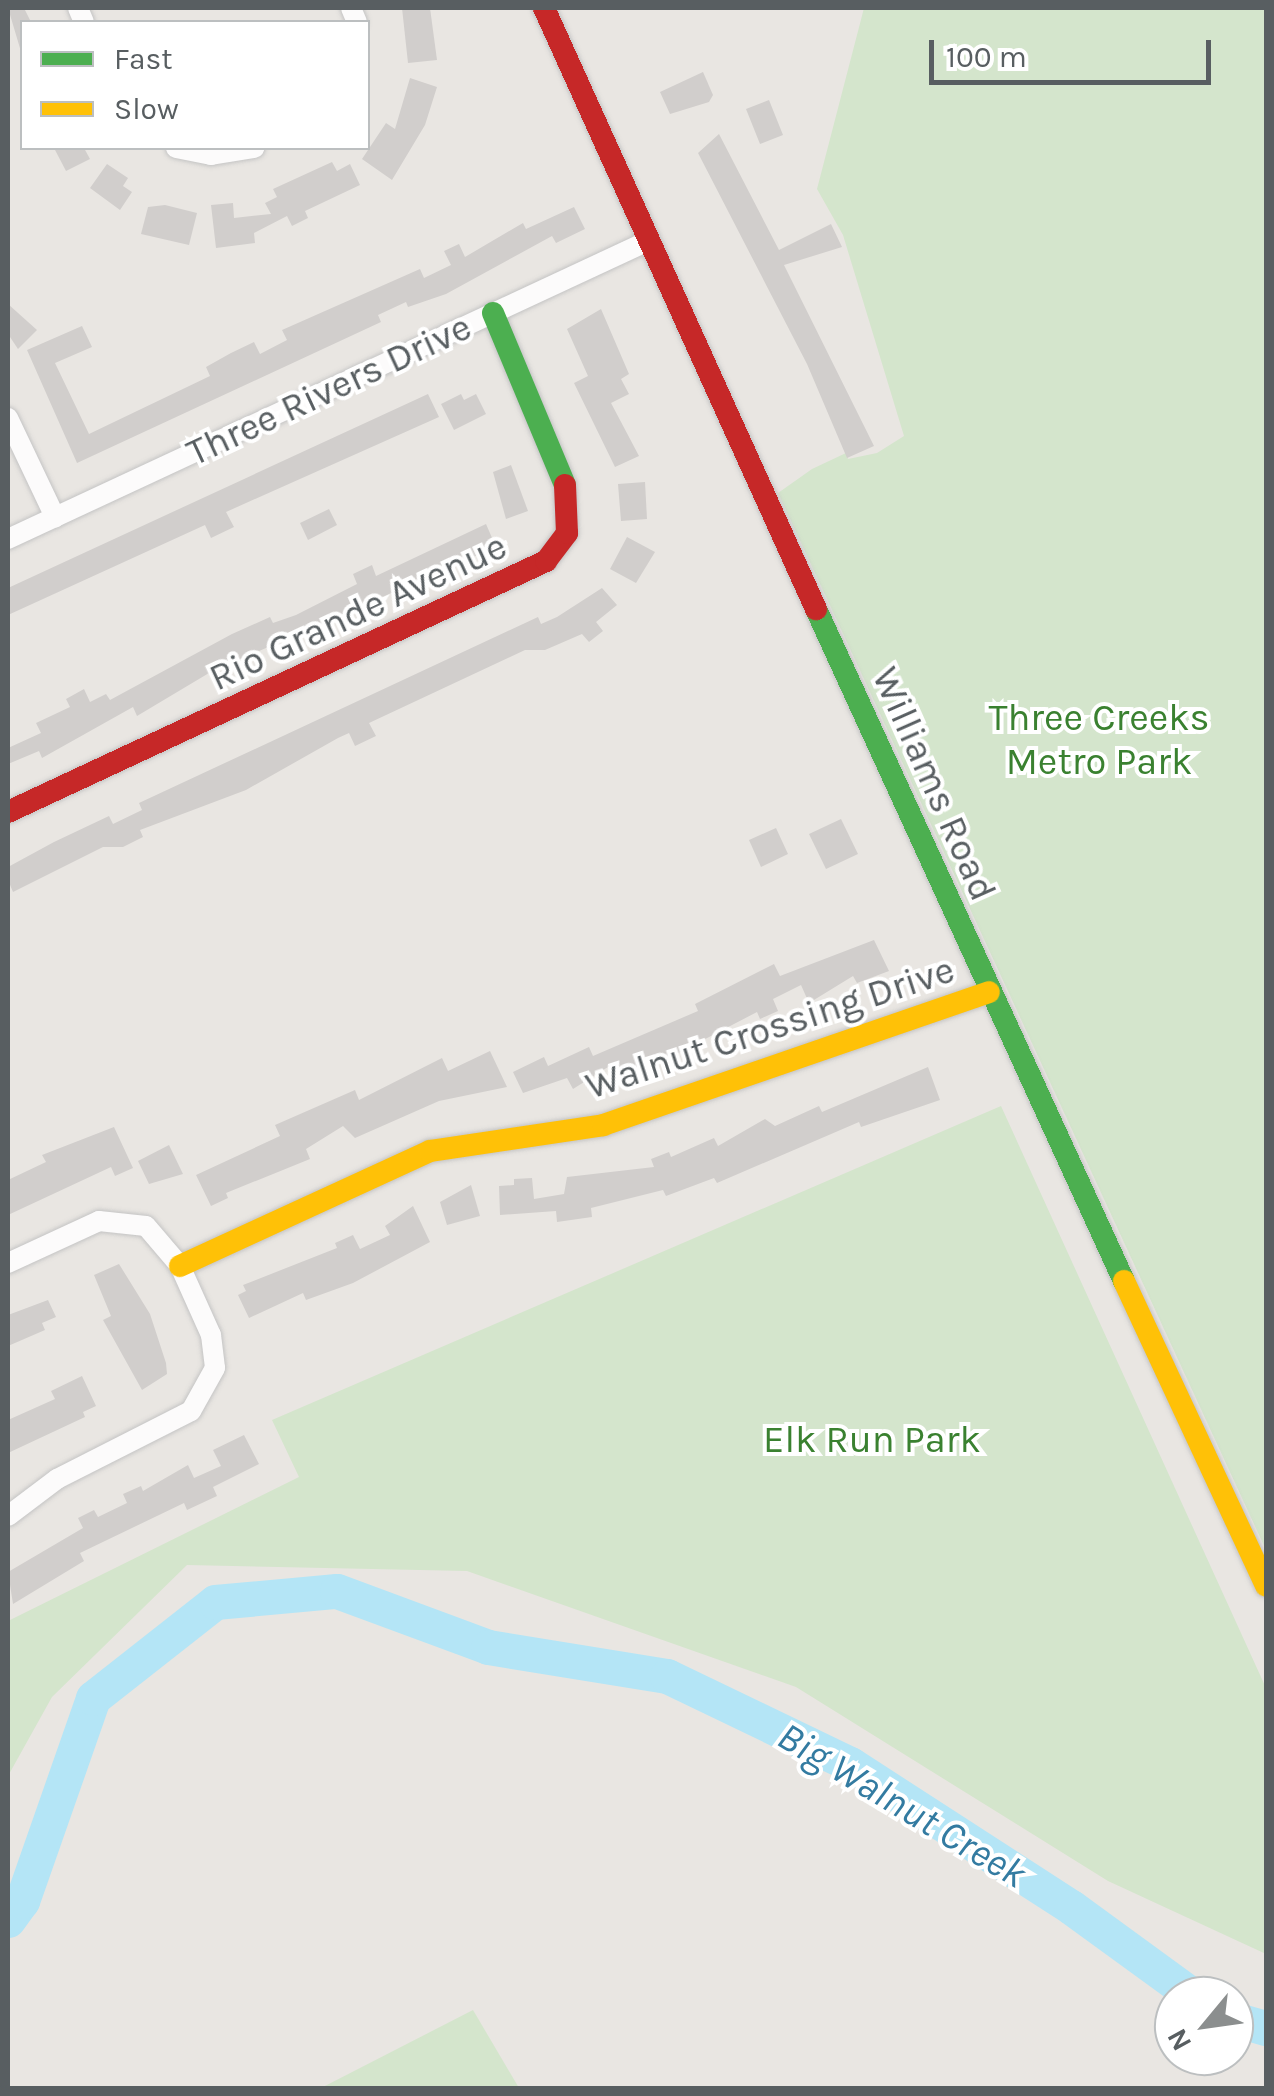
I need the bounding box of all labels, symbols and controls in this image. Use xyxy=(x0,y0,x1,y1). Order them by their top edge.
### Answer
legend xyxy=(20,20,370,150)
scale bar xyxy=(934,20,1216,82)
text: 100 m xyxy=(946,39,1027,75)
text: Fast xyxy=(114,41,173,77)
text: Slow xyxy=(114,91,179,127)
street label: Three Rivers Drive xyxy=(180,304,478,476)
street label: Rio Grande Avenue xyxy=(202,523,514,701)
street label: Williams Road xyxy=(862,660,1006,908)
park label: Three Creeks Metro Park xyxy=(988,695,1210,784)
street label: Walnut Crossing Drive xyxy=(580,947,960,1109)
park label: Elk Run Park xyxy=(763,1417,981,1463)
water label: Big Walnut Creek xyxy=(769,1712,1035,1898)
north arrow xyxy=(1154,1976,1254,2076)
text: N xyxy=(1160,2023,1198,2057)

